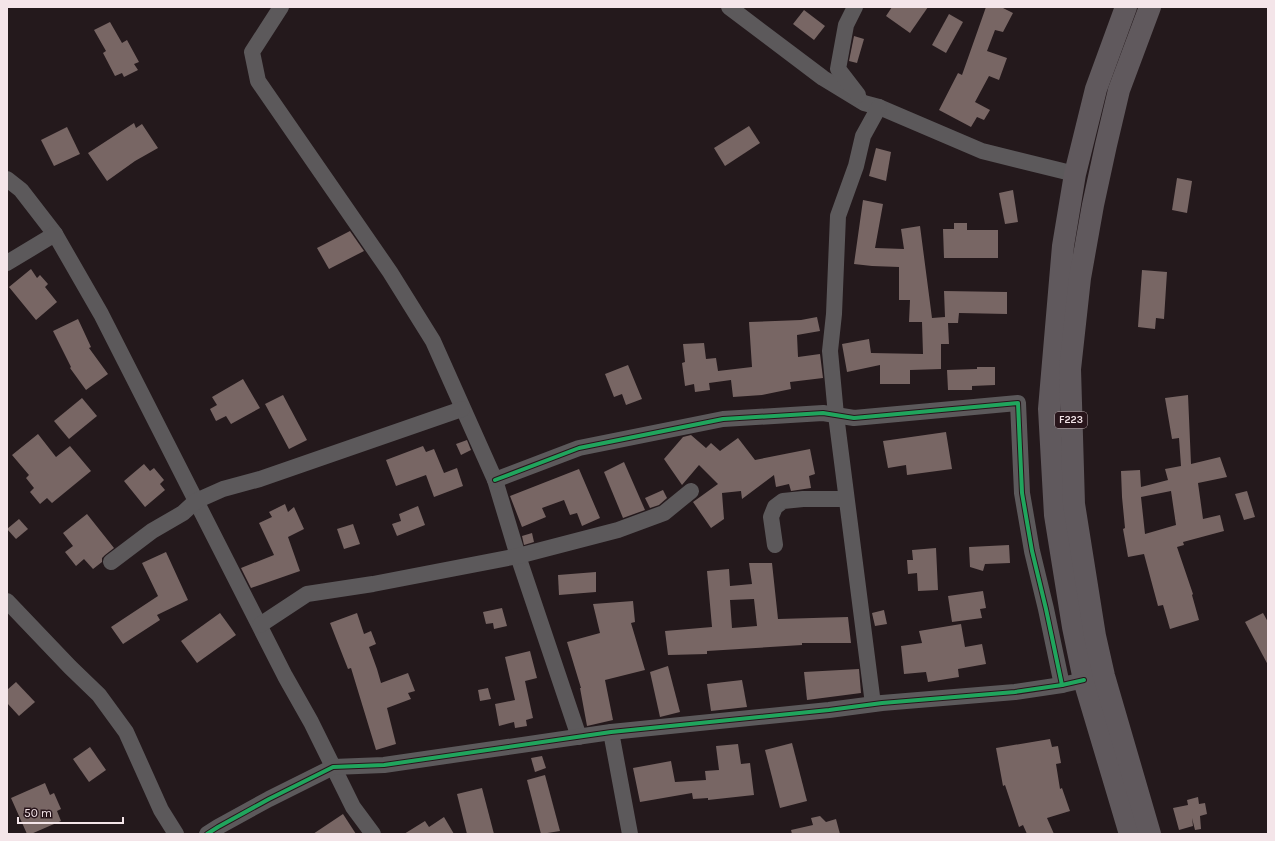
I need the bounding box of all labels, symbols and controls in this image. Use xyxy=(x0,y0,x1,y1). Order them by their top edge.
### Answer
road number: F223 xyxy=(1055,412,1087,428)
scale bar xyxy=(18,799,123,825)
text: 50 m xyxy=(24,806,52,820)

